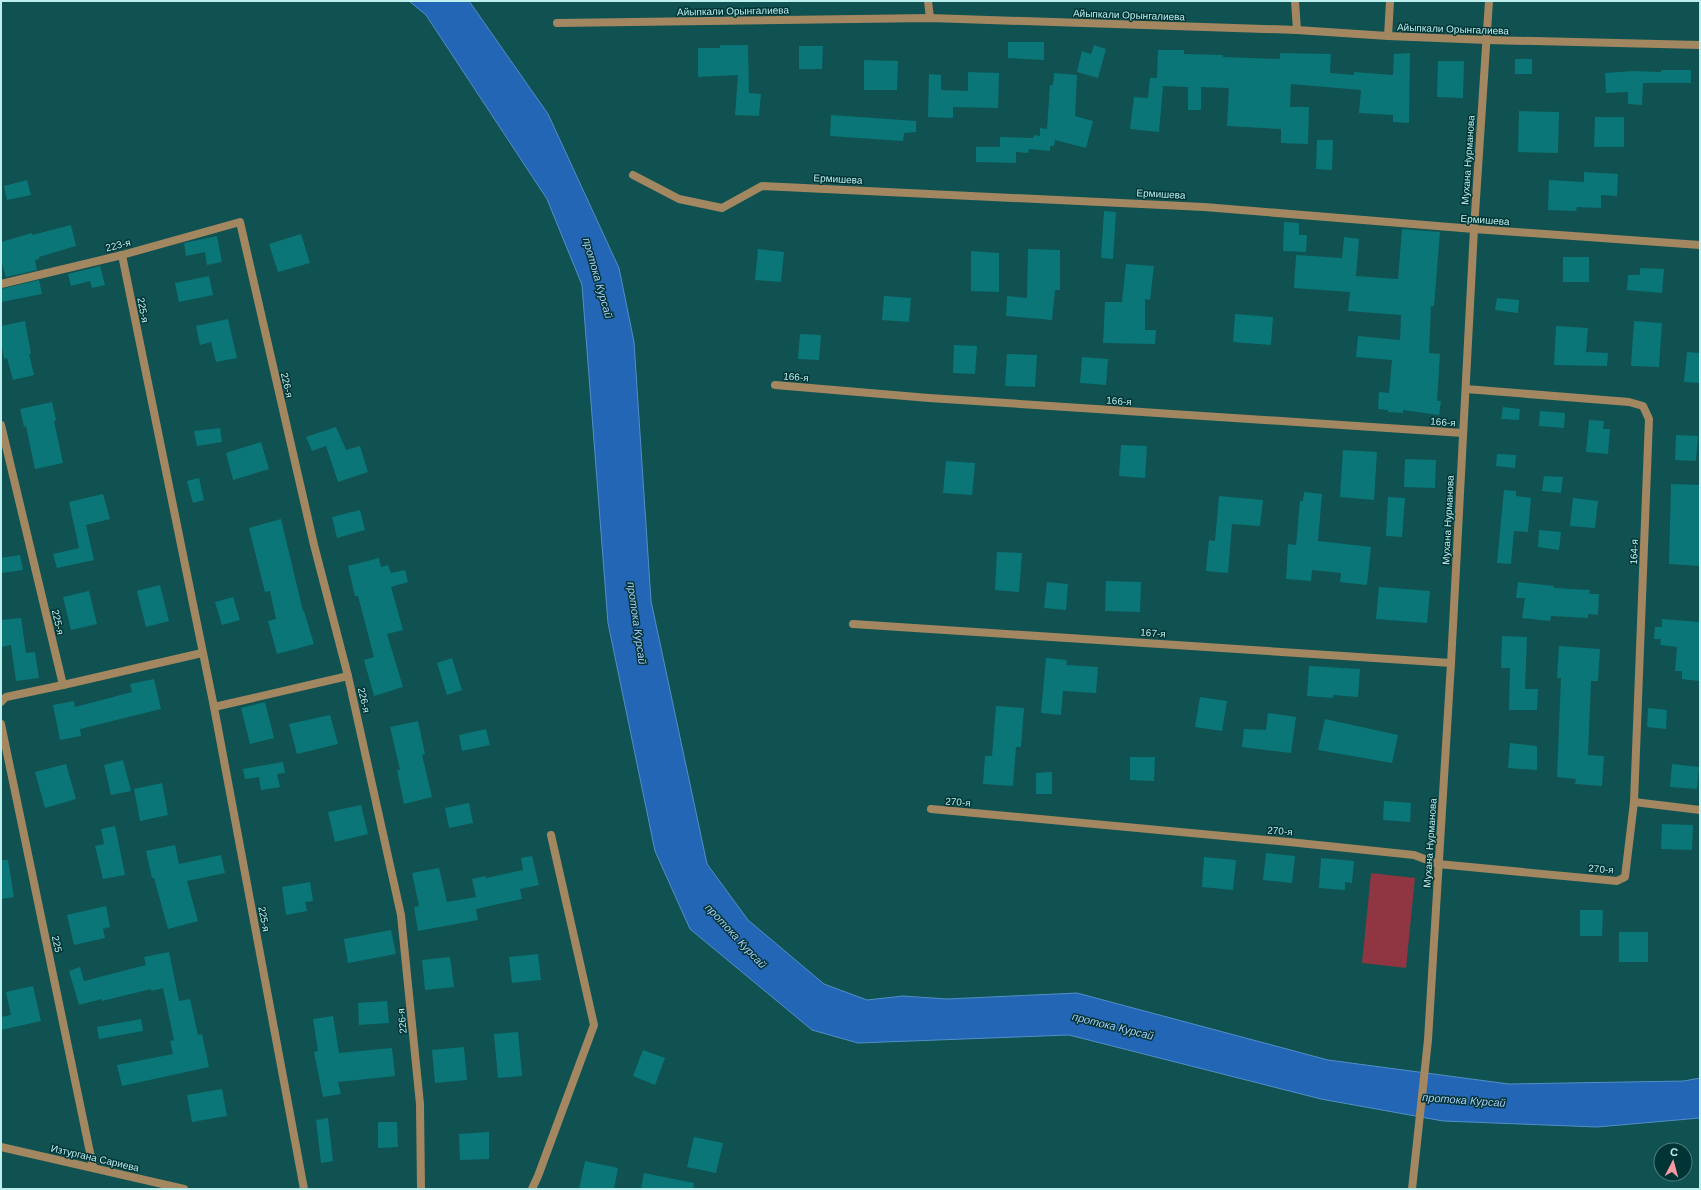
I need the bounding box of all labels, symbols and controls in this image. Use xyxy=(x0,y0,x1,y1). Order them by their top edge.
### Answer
street label: Айыпкали Орынгалиева xyxy=(677,5,790,17)
street label: Айыпкали Орынгалиева xyxy=(1073,8,1186,22)
street label: Айыпкали Орынгалиева xyxy=(1397,22,1510,36)
street label: Мухана Нурманова xyxy=(1459,114,1477,205)
street label: Ермишева xyxy=(813,172,863,186)
street label: Ермишева xyxy=(1136,187,1186,201)
street label: Ермишева xyxy=(1460,213,1510,227)
water label: протока Курсай xyxy=(581,236,615,320)
street label: 223-я xyxy=(104,237,132,253)
street label: 225-я xyxy=(135,296,151,324)
street label: 166-я xyxy=(783,370,809,384)
street label: 226-я xyxy=(279,371,295,399)
street label: 166-я xyxy=(1106,395,1132,407)
street label: 166-я xyxy=(1430,416,1456,428)
street label: Мухана Нурманова xyxy=(1440,474,1456,565)
street label: 164-я xyxy=(1628,539,1640,565)
water label: протока Курсай xyxy=(625,581,649,665)
street label: 225-я xyxy=(50,608,66,636)
street label: 167-я xyxy=(1140,627,1166,639)
street label: 226-я xyxy=(356,686,372,714)
street label: 270-я xyxy=(945,795,971,809)
street label: Мухана Нурманова xyxy=(1421,797,1439,888)
street label: 270-я xyxy=(1267,824,1293,838)
street label: 270-я xyxy=(1588,863,1614,875)
water label: протока Курсай xyxy=(703,901,769,971)
street label: 225-я xyxy=(256,905,272,933)
street label: 225 xyxy=(50,935,64,954)
street label: 226-я xyxy=(395,1008,409,1034)
water label: протока Курсай xyxy=(1071,1010,1155,1042)
water label: протока Курсай xyxy=(1422,1091,1506,1109)
north arrow xyxy=(1653,1142,1693,1182)
street label: Изтургана Сариева xyxy=(50,1143,141,1174)
text: С xyxy=(1669,1146,1679,1158)

